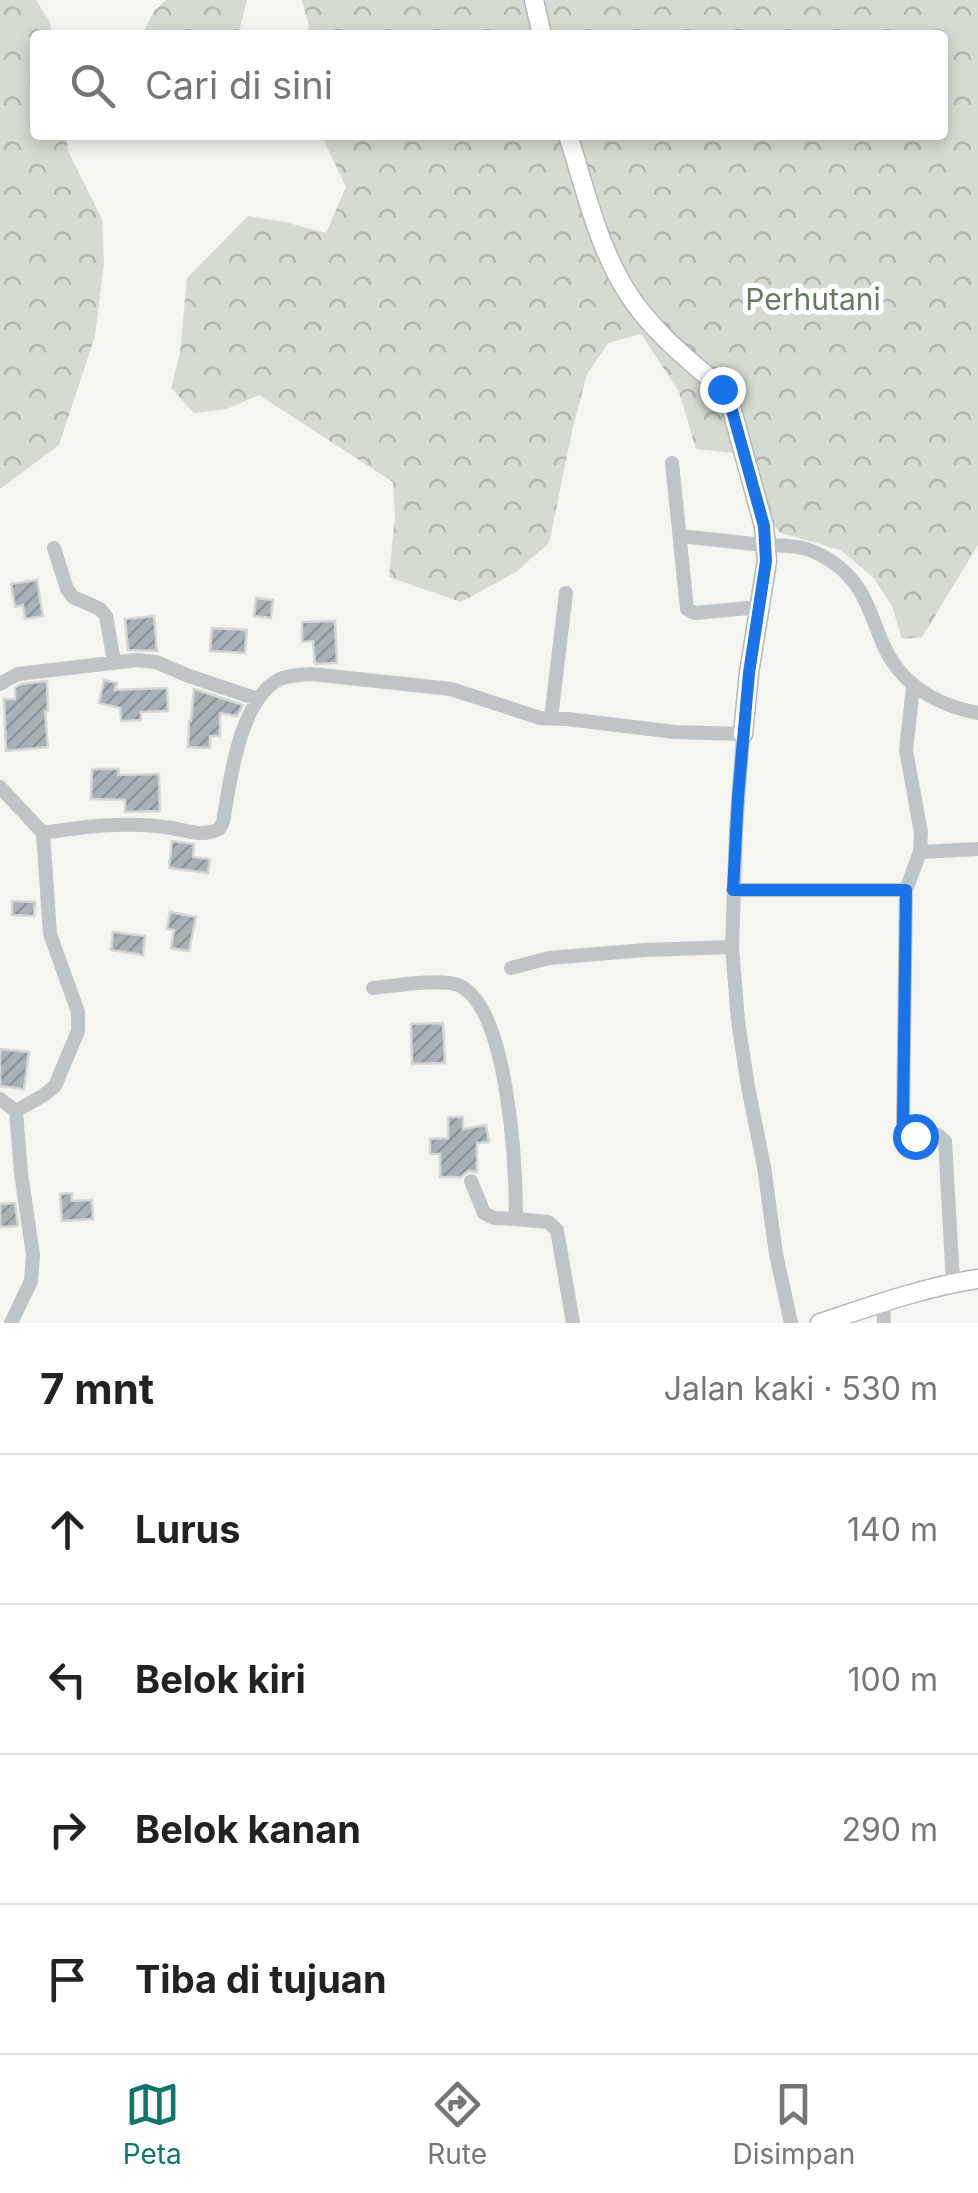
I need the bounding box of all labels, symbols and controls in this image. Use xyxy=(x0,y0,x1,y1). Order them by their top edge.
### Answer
search box xyxy=(30,30,948,140)
icon: search xyxy=(65,58,120,113)
text: Cari di sini xyxy=(145,62,333,108)
park label: Perhutani xyxy=(745,281,881,317)
route end xyxy=(700,367,746,413)
route start xyxy=(893,1114,939,1160)
text: 7 mnt xyxy=(40,1363,154,1414)
text: Jalan kaki · 530 m xyxy=(664,1369,938,1408)
icon: ahead xyxy=(40,1502,95,1557)
text: Lurus xyxy=(135,1506,241,1552)
text: 140 m xyxy=(847,1510,938,1549)
icon: left xyxy=(40,1652,95,1707)
text: Belok kiri xyxy=(135,1656,306,1702)
text: 100 m xyxy=(848,1660,938,1699)
icon: right xyxy=(40,1802,95,1857)
text: Belok kanan xyxy=(135,1806,361,1852)
text: 290 m xyxy=(841,1810,938,1849)
icon: arrive xyxy=(40,1952,95,2007)
text: Tiba di tujuan xyxy=(135,1956,387,2002)
tab: Peta xyxy=(123,2077,182,2171)
tab: Rute xyxy=(427,2077,487,2171)
tab: Disimpan xyxy=(733,2077,855,2171)

